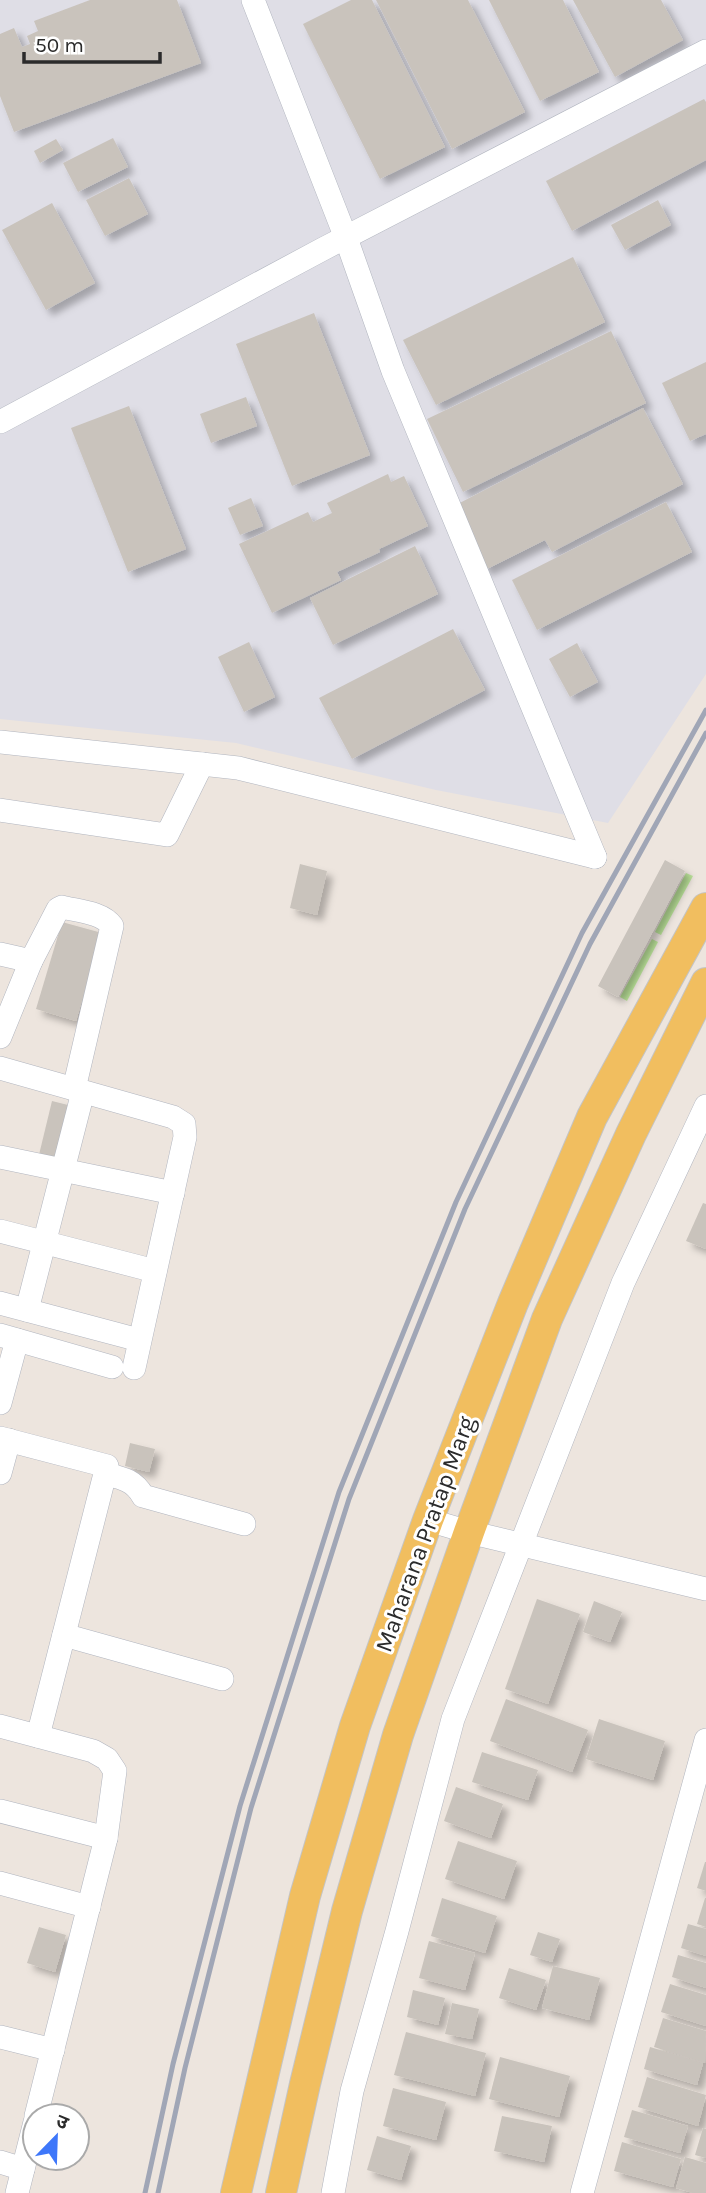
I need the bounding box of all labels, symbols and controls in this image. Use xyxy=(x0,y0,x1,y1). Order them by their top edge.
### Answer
scale bar xyxy=(24,21,161,65)
text: 50 m xyxy=(35,33,84,57)
street label: Maharana Pratap Marg xyxy=(369,1412,481,1656)
north arrow xyxy=(21,2102,91,2172)
text: उ xyxy=(53,2110,72,2135)

